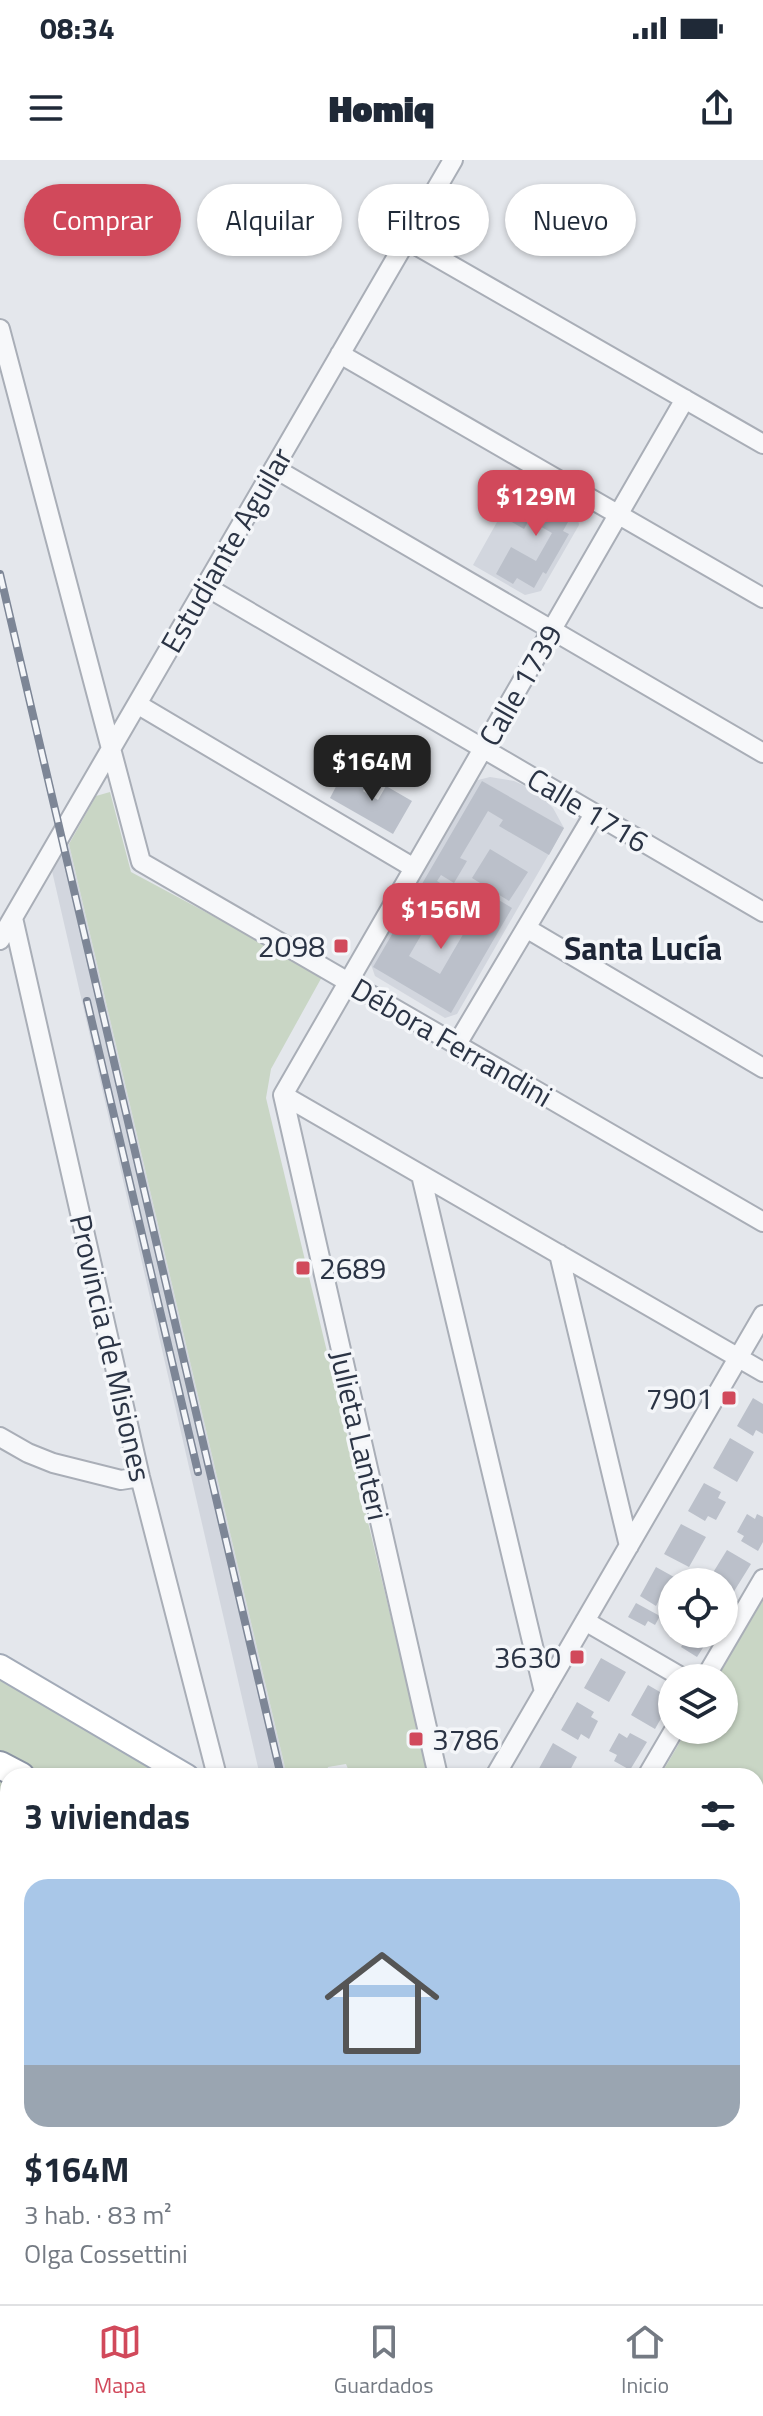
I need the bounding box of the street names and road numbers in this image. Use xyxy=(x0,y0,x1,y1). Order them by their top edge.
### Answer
street label: Estudiante Aguilar xyxy=(148,439,304,661)
street label: Calle 1739 xyxy=(467,615,573,755)
street label: Calle 1716 xyxy=(519,756,657,864)
street label: Débora Ferrandini xyxy=(343,966,561,1118)
street label: Provincia de Misiones xyxy=(58,1210,164,1486)
street label: Julieta Lanteri xyxy=(318,1345,402,1525)

